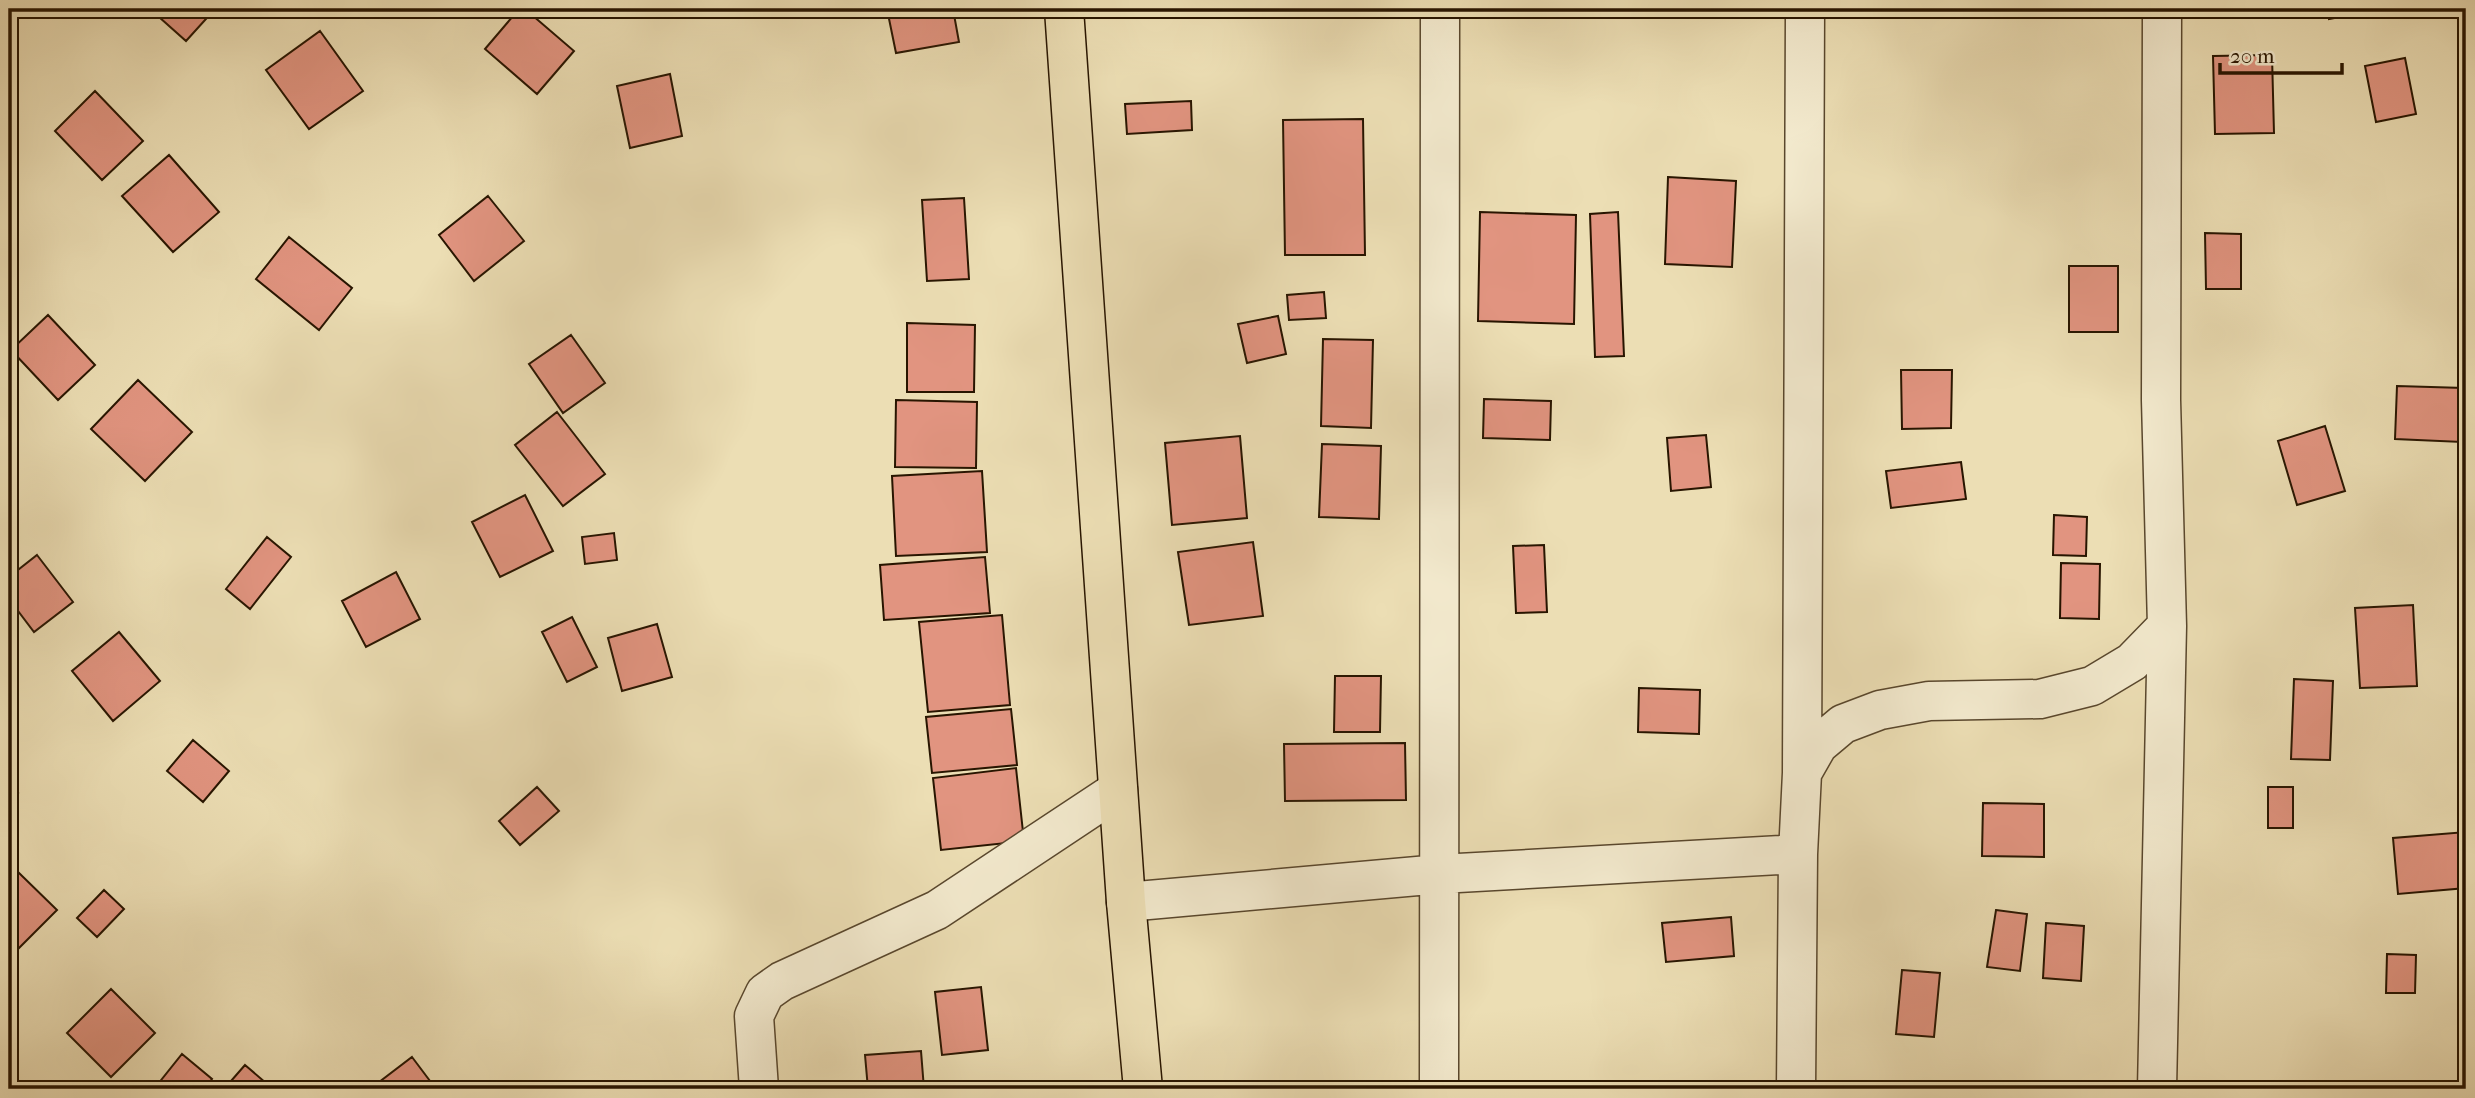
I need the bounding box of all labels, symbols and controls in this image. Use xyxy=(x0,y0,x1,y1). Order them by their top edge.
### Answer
scale bar xyxy=(2220,32,2342,76)
text: 20 m xyxy=(2230,44,2275,68)

